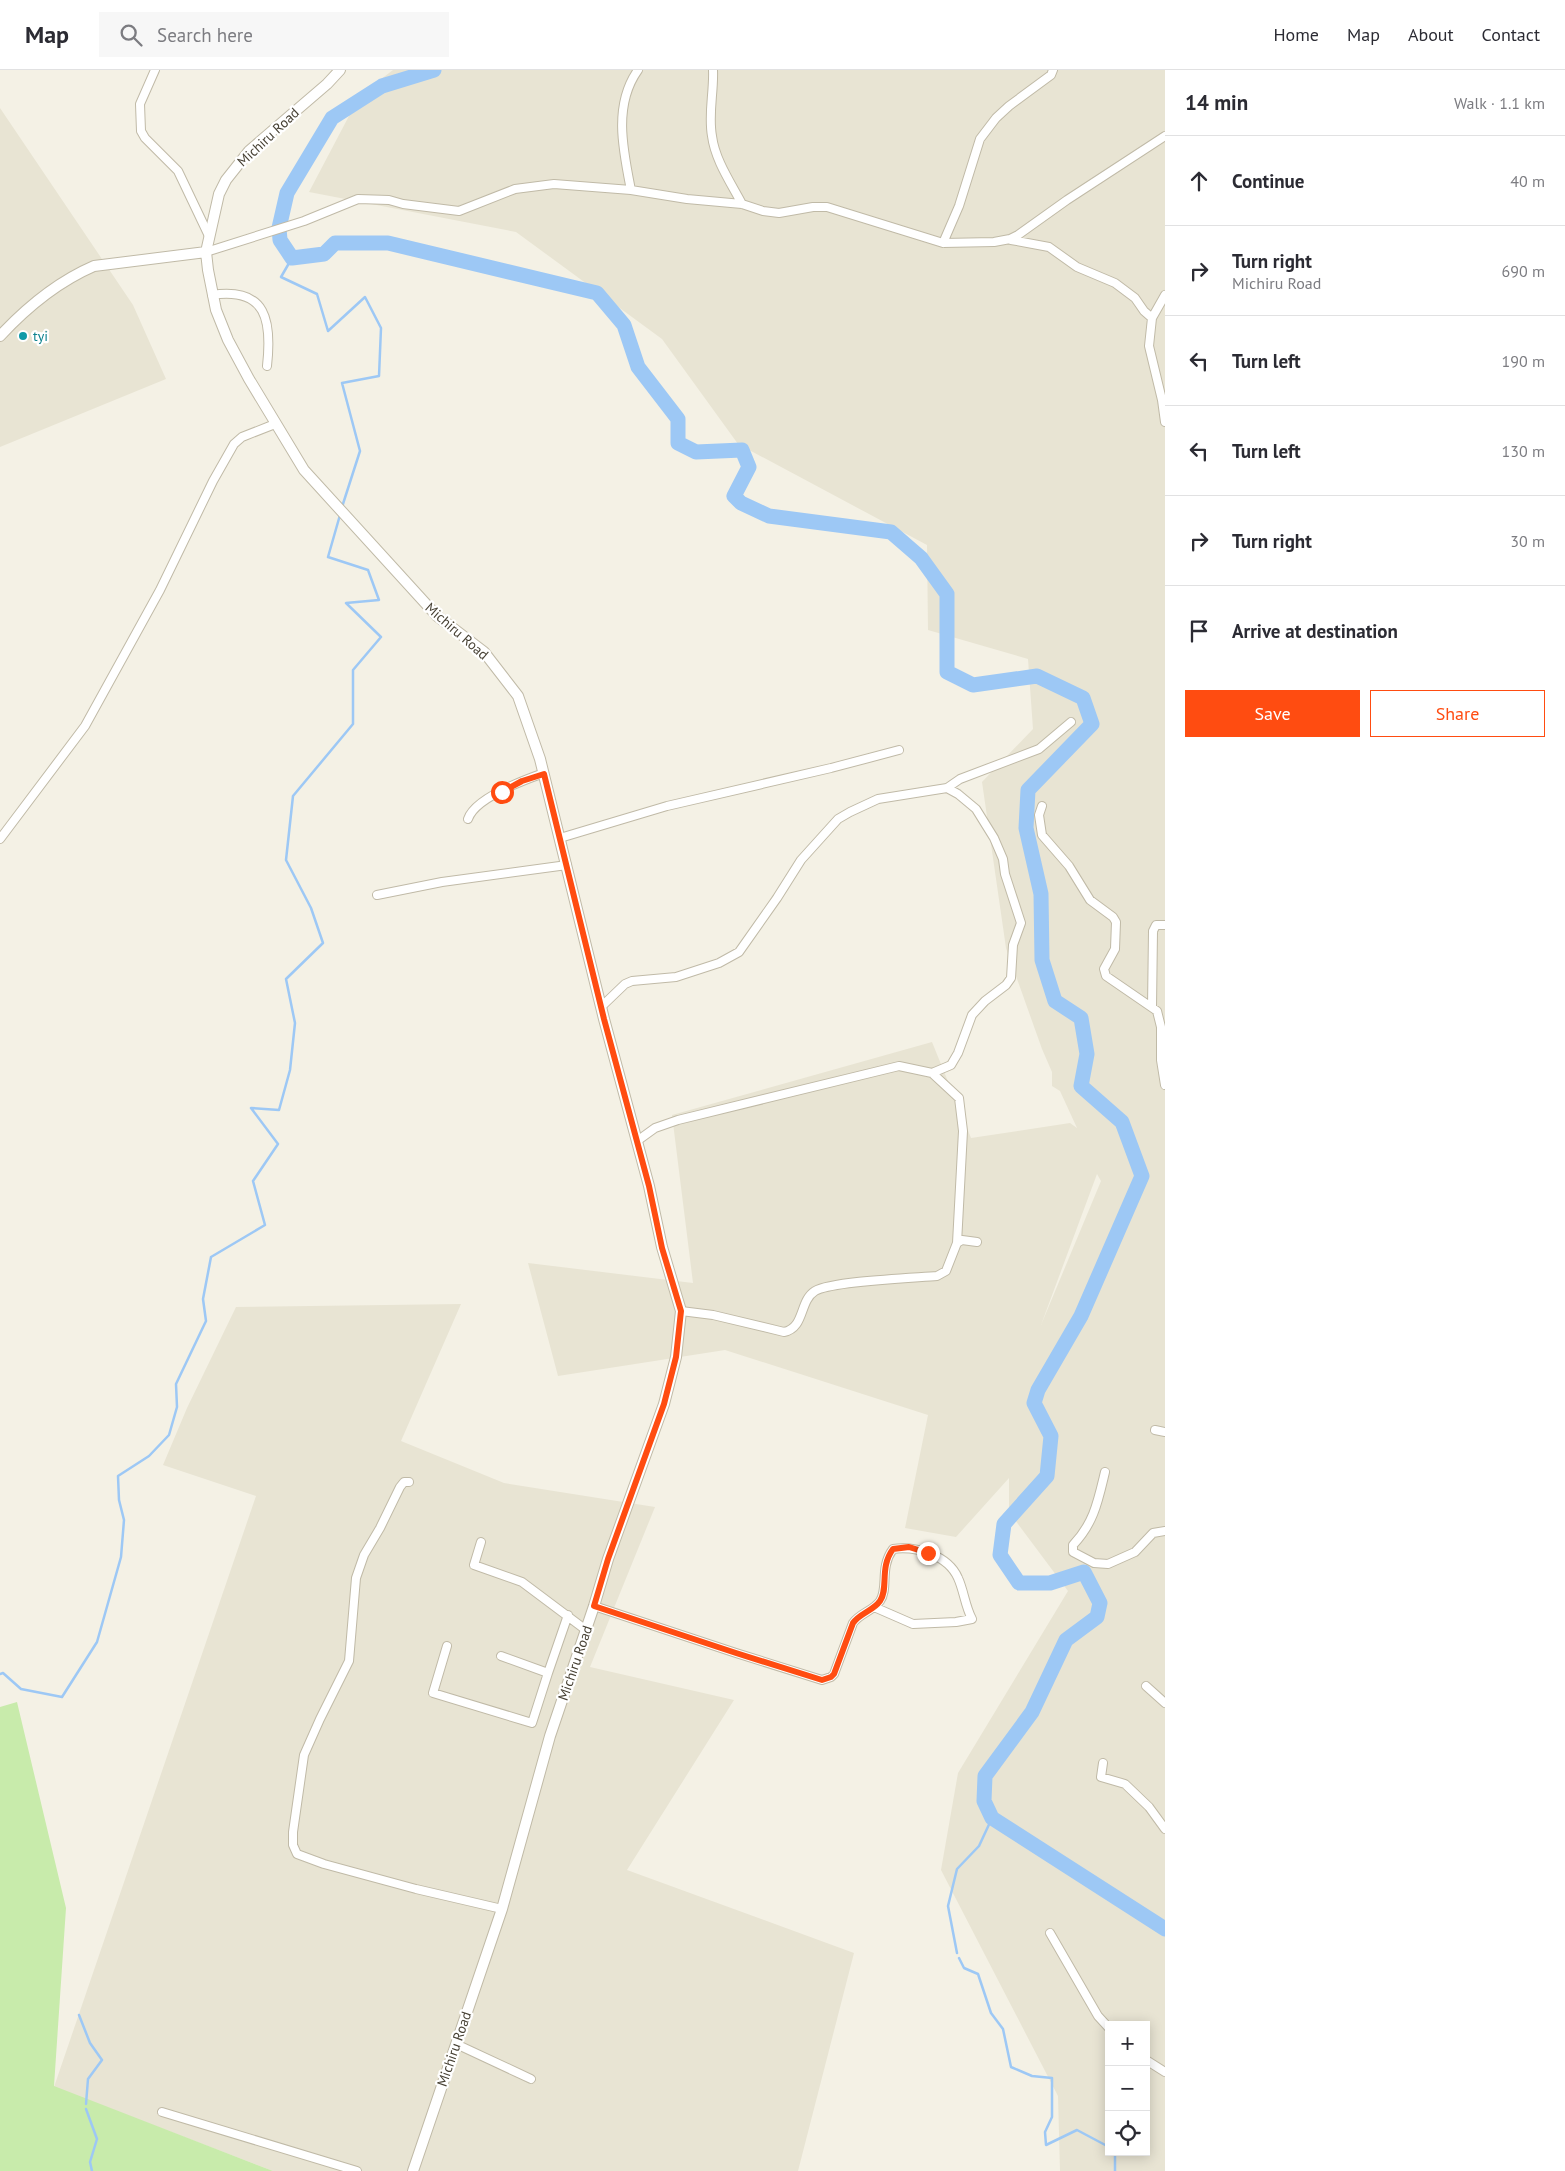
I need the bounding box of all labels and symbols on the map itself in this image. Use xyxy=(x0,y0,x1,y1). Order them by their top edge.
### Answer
street label: Michiru Road xyxy=(233,104,303,170)
place label: tyi xyxy=(33,327,48,345)
marker: tyi xyxy=(17,330,29,342)
street label: Michiru Road xyxy=(422,599,492,663)
route start xyxy=(491,781,514,804)
route end xyxy=(917,1542,940,1565)
street label: Michiru Road xyxy=(554,1623,596,1703)
street label: Michiru Road xyxy=(433,2009,475,2089)

